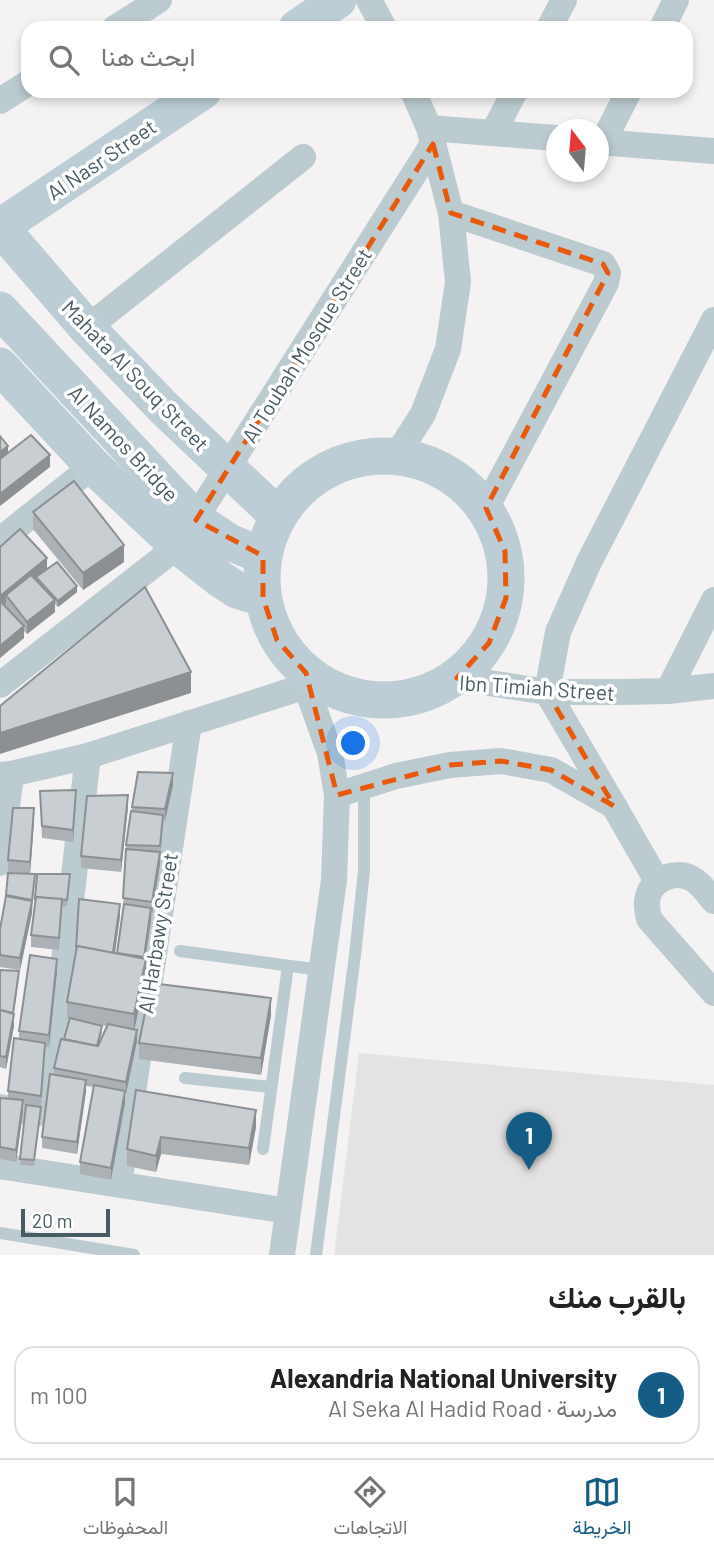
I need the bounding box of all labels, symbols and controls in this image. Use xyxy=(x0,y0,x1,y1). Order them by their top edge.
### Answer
search box xyxy=(21,21,693,98)
text: ابحث هنا xyxy=(101,40,195,71)
icon: search xyxy=(45,41,83,79)
street label: Al Nasr Street xyxy=(42,113,160,205)
north arrow xyxy=(546,119,609,182)
street label: Al Toubah Mosque Street xyxy=(236,243,376,447)
street label: Mahata Al Souq Street xyxy=(57,294,215,456)
street label: Al Namos Bridge xyxy=(64,380,184,506)
street label: Ibn Timiah Street xyxy=(458,669,616,705)
your location xyxy=(336,726,370,760)
street label: Al Harbawy Street xyxy=(132,851,182,1015)
pin: 1 xyxy=(506,1112,552,1170)
scale bar xyxy=(21,1206,110,1238)
text: 20 m xyxy=(32,1209,72,1232)
text: بالقرب منك xyxy=(548,1278,686,1314)
text: Alexandria National University xyxy=(270,1362,617,1393)
text: 100 m xyxy=(30,1381,88,1409)
text: 1 xyxy=(657,1381,665,1409)
text: مدرسة · Al Seka Al Hadid Road xyxy=(328,1394,617,1422)
tab: المحفوظات xyxy=(83,1473,168,1544)
tab: الاتجاهات xyxy=(334,1473,407,1544)
tab: الخريطة xyxy=(573,1473,631,1544)

